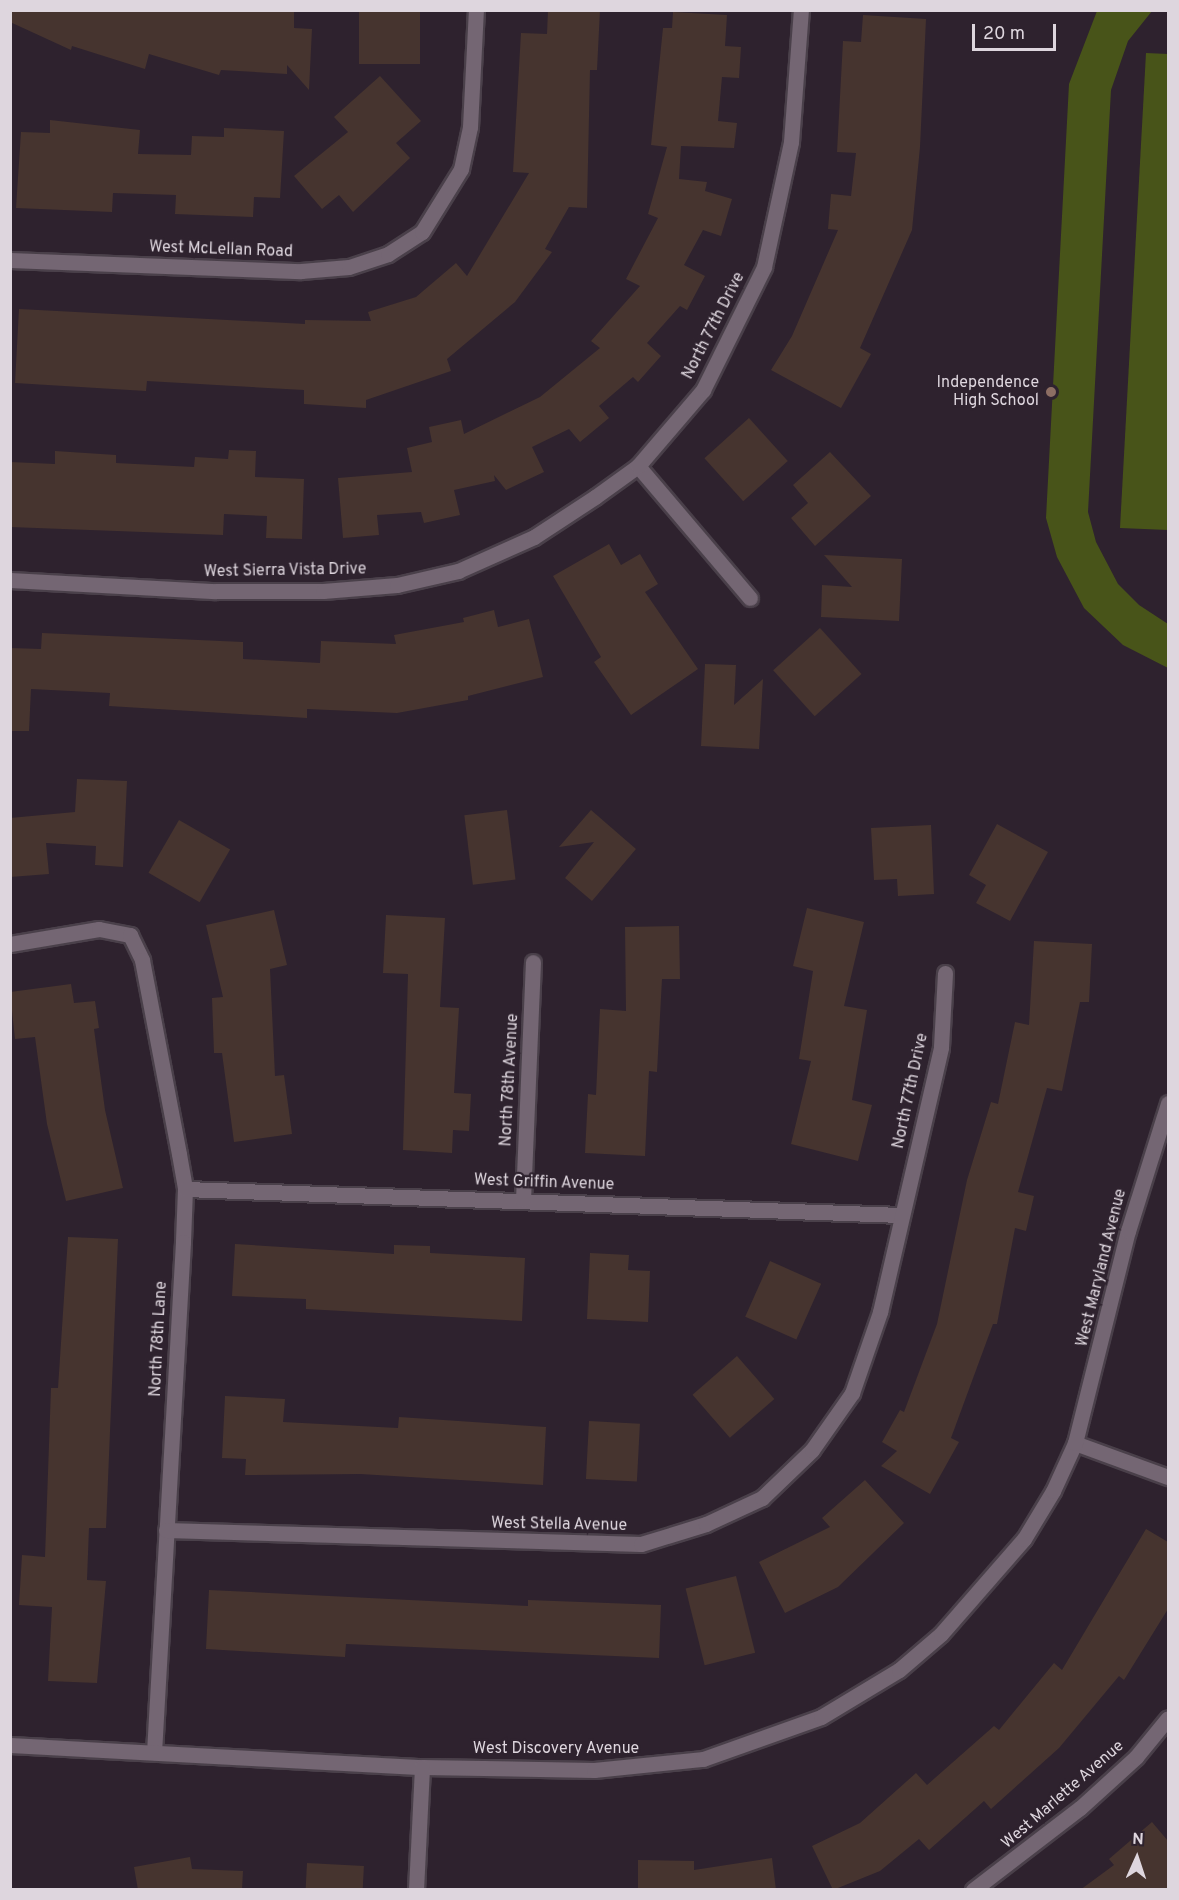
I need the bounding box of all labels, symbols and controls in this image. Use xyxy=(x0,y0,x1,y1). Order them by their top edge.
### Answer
scale bar xyxy=(975,12,1059,50)
text: 20 m xyxy=(983,23,1025,46)
street label: West McLellan Road xyxy=(149,238,293,262)
street label: North 77th Drive xyxy=(679,269,749,383)
place label: Independence High School xyxy=(936,373,1039,411)
marker: Independence High School xyxy=(1044,385,1058,399)
street label: West Sierra Vista Drive xyxy=(203,560,367,582)
street label: North 78th Avenue xyxy=(497,1012,523,1148)
street label: North 77th Drive xyxy=(889,1031,933,1151)
street label: West Griffin Avenue xyxy=(473,1171,615,1195)
street label: West Maryland Avenue xyxy=(1073,1187,1131,1349)
street label: North 78th Lane xyxy=(146,1280,172,1398)
street label: West Stella Avenue xyxy=(490,1514,628,1536)
street label: West Marlette Avenue xyxy=(998,1737,1128,1853)
street label: West Discovery Avenue xyxy=(473,1739,639,1759)
north arrow xyxy=(1107,1828,1167,1888)
text: N xyxy=(1132,1830,1144,1850)

